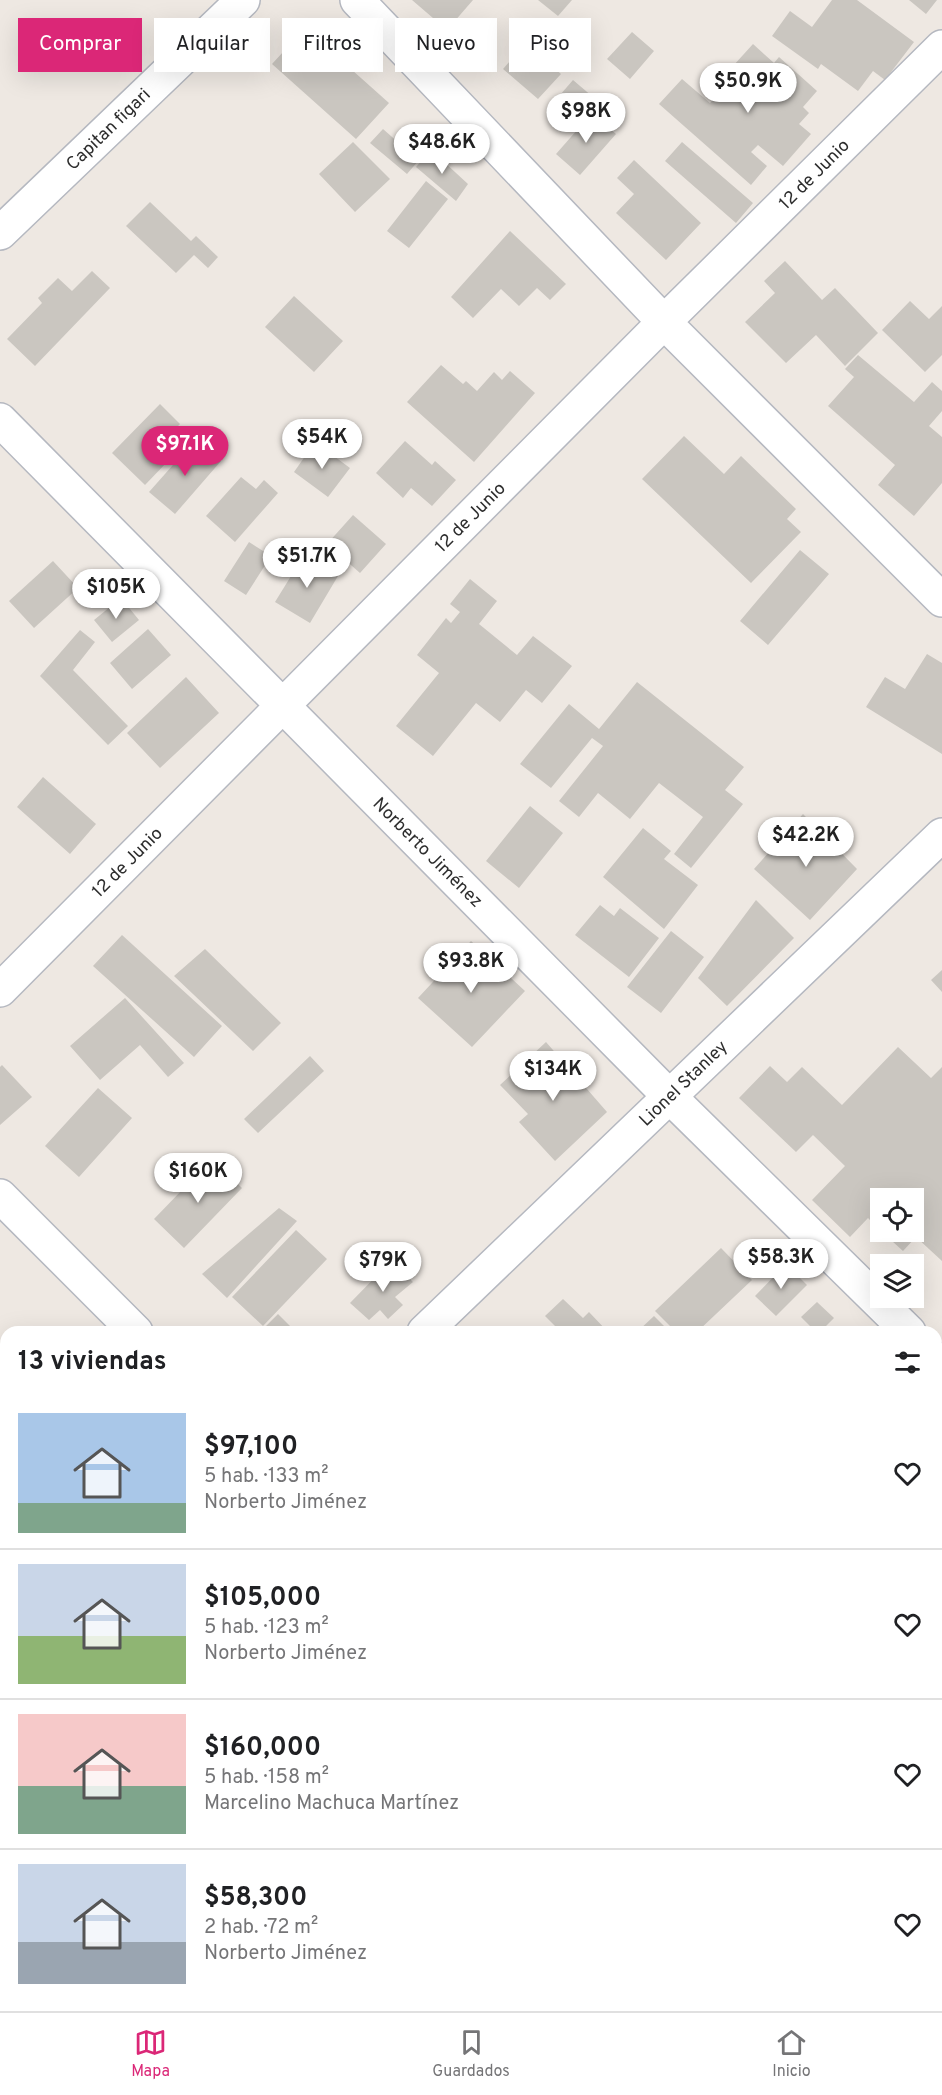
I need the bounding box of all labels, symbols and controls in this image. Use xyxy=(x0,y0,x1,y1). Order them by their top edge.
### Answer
chip: Comprar xyxy=(18,18,142,72)
chip: Alquilar xyxy=(154,18,270,72)
chip: Filtros xyxy=(282,18,383,72)
chip: Nuevo xyxy=(395,18,497,72)
chip: Piso xyxy=(509,18,591,72)
pin: $50.9K xyxy=(699,63,797,114)
text: $50.9K xyxy=(714,69,782,95)
street label: Capitan figari xyxy=(62,84,156,176)
pin: $98K xyxy=(550,93,622,144)
text: $98K xyxy=(560,99,612,125)
pin: $48.6K xyxy=(393,124,491,175)
text: $48.6K xyxy=(408,130,476,156)
street label: 12 de Junio xyxy=(775,135,855,215)
pin: $54K xyxy=(286,419,358,470)
text: $54K xyxy=(296,425,348,451)
pin: $97.1K xyxy=(136,426,234,477)
text: $97.1K xyxy=(155,432,215,458)
street label: 12 de Junio xyxy=(431,478,511,558)
pin: $51.7K xyxy=(258,538,356,589)
text: $51.7K xyxy=(277,544,337,570)
pin: $105K xyxy=(74,569,158,620)
text: $105K xyxy=(86,575,146,601)
street label: Norberto Jiménez xyxy=(367,793,487,913)
pin: $42.2K xyxy=(757,817,855,868)
street label: 12 de Junio xyxy=(88,823,168,903)
text: $42.2K xyxy=(772,823,840,849)
pin: $93.8K xyxy=(422,943,520,994)
text: $93.8K xyxy=(437,949,505,975)
street label: Lionel Stanley xyxy=(635,1036,733,1132)
pin: $134K xyxy=(511,1051,595,1102)
text: $134K xyxy=(523,1057,583,1083)
pin: $160K xyxy=(156,1153,240,1204)
text: $160K xyxy=(168,1159,228,1185)
map controls xyxy=(870,1188,924,1308)
button: locate xyxy=(870,1188,924,1242)
pin: $58.3K xyxy=(732,1239,830,1290)
pin: $79K xyxy=(347,1242,419,1293)
text: $58.3K xyxy=(747,1245,815,1271)
text: $79K xyxy=(358,1248,408,1274)
button: layers xyxy=(870,1254,924,1308)
text: 13 viviendas xyxy=(18,1346,167,1379)
icon: filters xyxy=(891,1346,924,1379)
text: $97,100 xyxy=(204,1431,298,1464)
icon: home xyxy=(66,1437,138,1509)
icon: heart xyxy=(891,1457,924,1490)
text: 5 hab. · 133 m² xyxy=(204,1464,328,1490)
text: Norberto Jiménez xyxy=(204,1490,367,1516)
text: $105,000 xyxy=(204,1582,321,1615)
icon: home xyxy=(66,1588,138,1660)
icon: heart xyxy=(891,1608,924,1641)
text: 5 hab. · 123 m² xyxy=(204,1615,329,1641)
text: Norberto Jiménez xyxy=(204,1641,367,1667)
text: $160,000 xyxy=(204,1732,321,1765)
icon: home xyxy=(66,1738,138,1810)
icon: heart xyxy=(891,1758,924,1791)
text: 5 hab. · 158 m² xyxy=(204,1765,329,1791)
text: Marcelino Machuca Martínez xyxy=(204,1791,459,1817)
text: $58,300 xyxy=(204,1882,307,1915)
icon: home xyxy=(66,1888,138,1960)
icon: heart xyxy=(891,1908,924,1941)
text: 2 hab. · 72 m² xyxy=(204,1915,318,1941)
text: Norberto Jiménez xyxy=(204,1941,367,1967)
tab: Mapa xyxy=(131,2026,170,2082)
tab: Guardados xyxy=(432,2026,510,2082)
tab: Inicio xyxy=(772,2026,811,2082)

